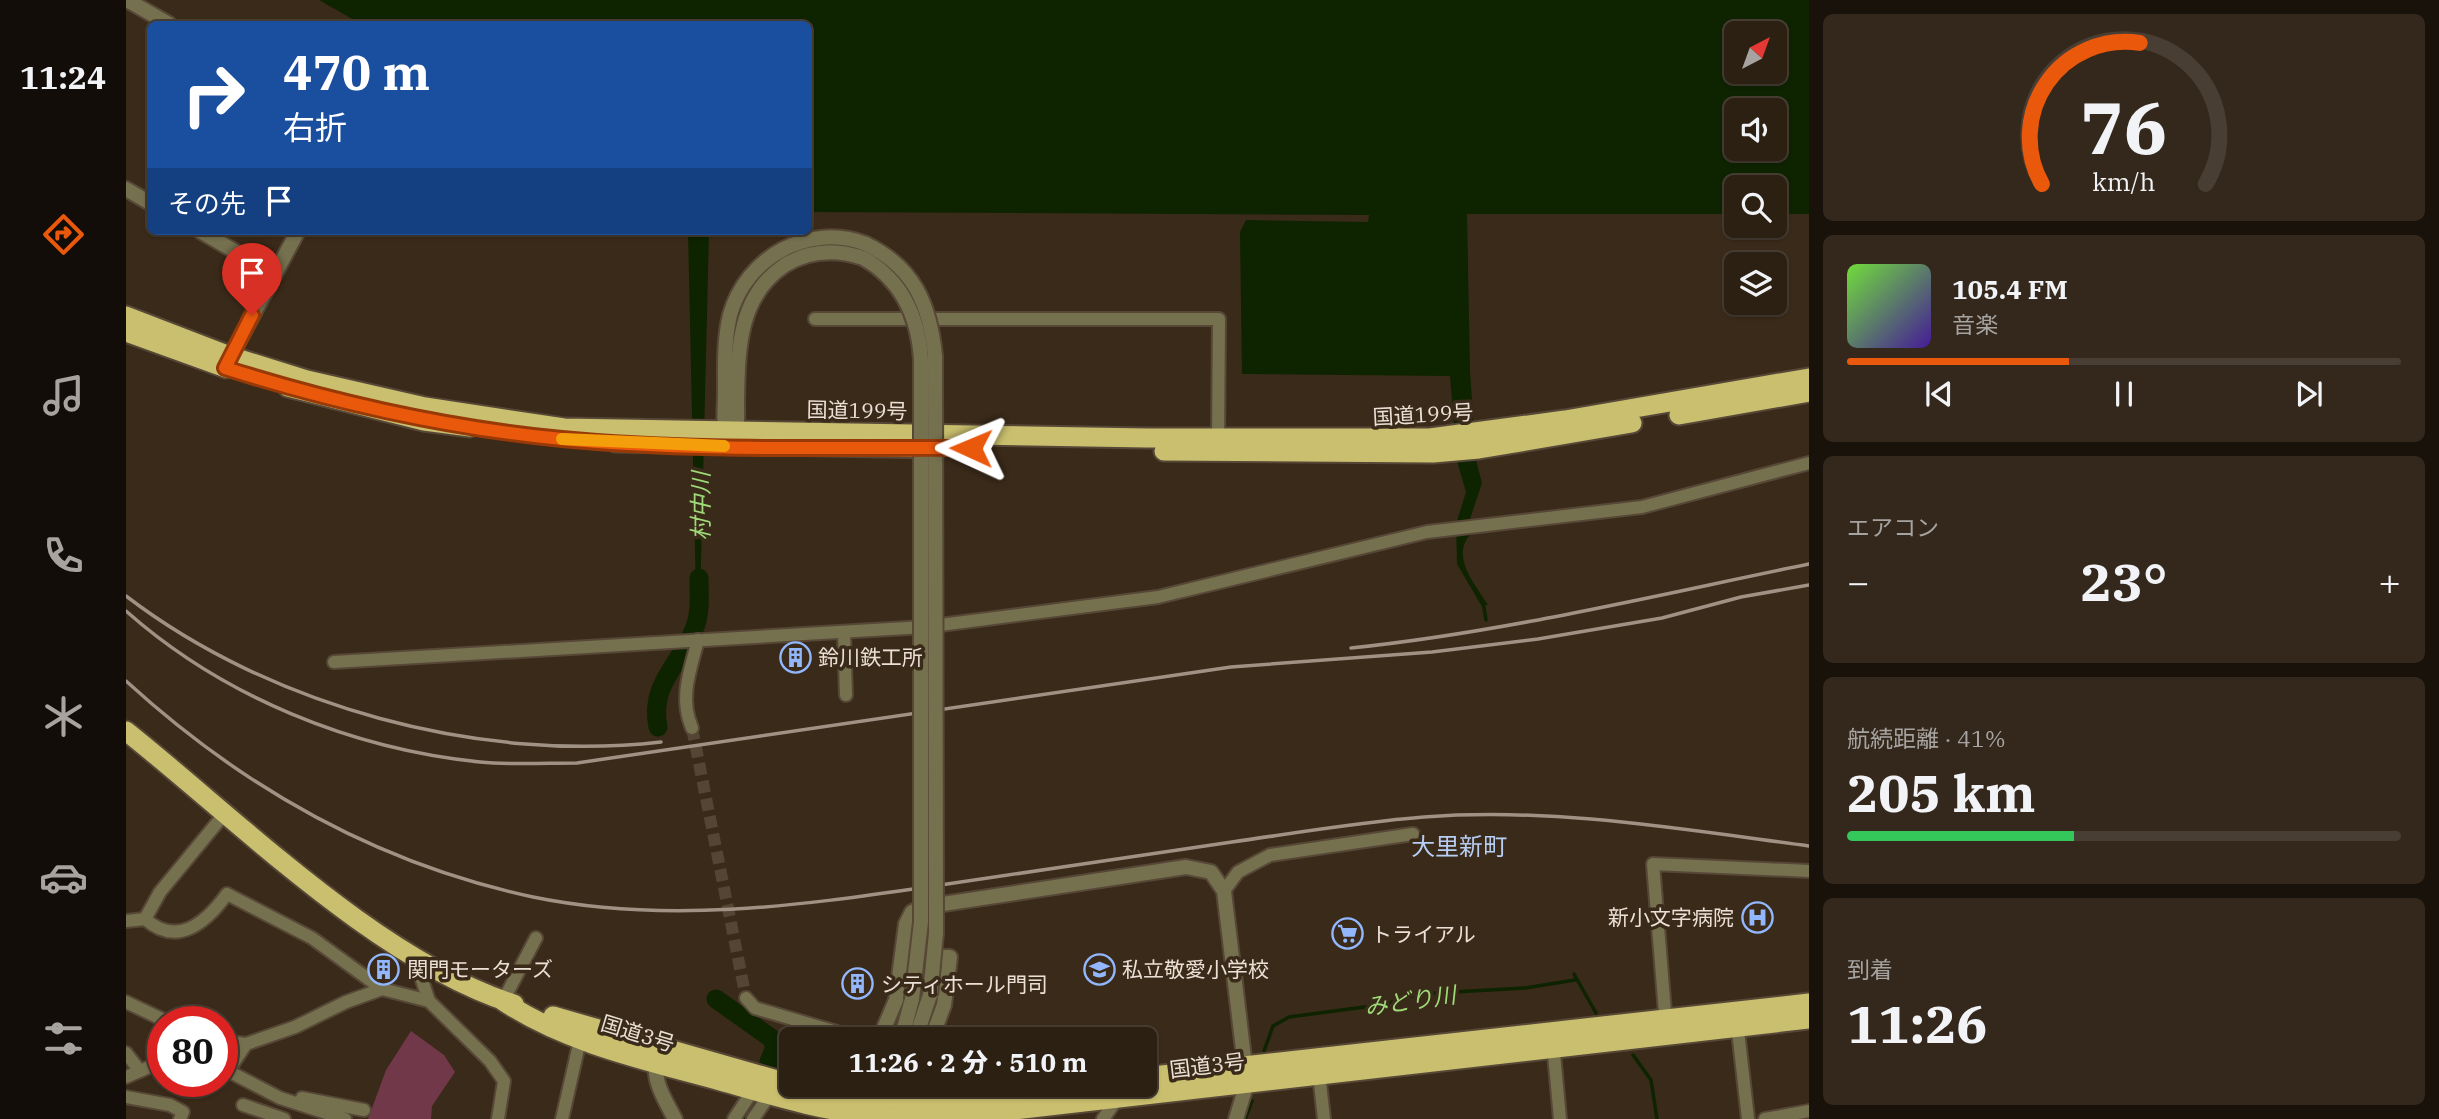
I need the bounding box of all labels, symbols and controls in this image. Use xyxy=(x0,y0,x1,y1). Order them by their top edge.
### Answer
north arrow xyxy=(1724,21,1787,84)
map controls xyxy=(1724,21,1787,315)
text: 470 m xyxy=(283,40,430,103)
icon: right xyxy=(168,49,259,140)
text: 11:24 xyxy=(20,56,106,98)
text: 76 xyxy=(2080,79,2168,174)
button: sound xyxy=(1724,98,1787,161)
text: 右折 xyxy=(283,106,347,148)
text: km/h xyxy=(2092,164,2156,197)
button: search xyxy=(1724,175,1787,238)
icon: arrive xyxy=(260,182,298,220)
text: その先 xyxy=(168,186,246,220)
icon: directions xyxy=(39,210,88,259)
pin xyxy=(222,243,282,315)
button: layers xyxy=(1724,252,1787,315)
icon: arrive xyxy=(233,254,271,292)
text: 105.4 FM xyxy=(1952,272,2068,306)
text: 音楽 xyxy=(1952,309,1998,339)
icon: music xyxy=(39,371,88,420)
icon: previous xyxy=(1920,375,1958,413)
icon: pause xyxy=(2105,375,2143,413)
icon: next xyxy=(2290,375,2328,413)
street label: 国道199号 xyxy=(806,395,908,425)
street label: 国道199号 xyxy=(1372,397,1474,431)
position arrow xyxy=(934,411,1008,485)
water label: 村中川 xyxy=(685,469,715,541)
text: エアコン xyxy=(1847,512,1939,542)
icon: phone xyxy=(39,531,88,580)
text: 23° xyxy=(2081,548,2167,615)
text: − xyxy=(1847,557,1870,606)
text: + xyxy=(2378,557,2401,606)
building icon: 鈴川鉄工所 xyxy=(778,640,812,674)
place label: 鈴川鉄工所 xyxy=(818,643,923,671)
icon: climate xyxy=(39,692,88,741)
text: 航続距離 · 41% xyxy=(1847,723,2006,753)
text: 205 km xyxy=(1847,759,2036,826)
district label: 大里新町 xyxy=(1411,830,1507,862)
icon: car xyxy=(39,853,88,902)
hospital icon: 新小文字病院 xyxy=(1740,900,1774,934)
place label: 新小文字病院 xyxy=(1608,903,1734,931)
supermarket icon: トライアル xyxy=(1331,917,1365,951)
place label: トライアル xyxy=(1371,920,1476,948)
building icon: 関門モーターズ xyxy=(367,952,401,986)
school or university icon: 私立敬愛小学校 xyxy=(1082,952,1116,986)
text: 到着 xyxy=(1847,954,1893,984)
place label: 関門モーターズ xyxy=(407,955,553,983)
place label: 私立敬愛小学校 xyxy=(1122,955,1269,983)
building icon: シティホール門司 xyxy=(841,967,875,1001)
place label: シティホール門司 xyxy=(881,970,1048,998)
water label: みどり川 xyxy=(1362,978,1461,1021)
text: 11:26 xyxy=(1847,990,1988,1057)
speed limit sign: 80 xyxy=(147,1006,238,1097)
street label: 国道3号 xyxy=(598,1009,678,1057)
icon: filters xyxy=(39,1014,88,1063)
text: 11:26 · 2 分 · 510 m xyxy=(849,1045,1087,1079)
street label: 国道3号 xyxy=(1168,1046,1246,1084)

